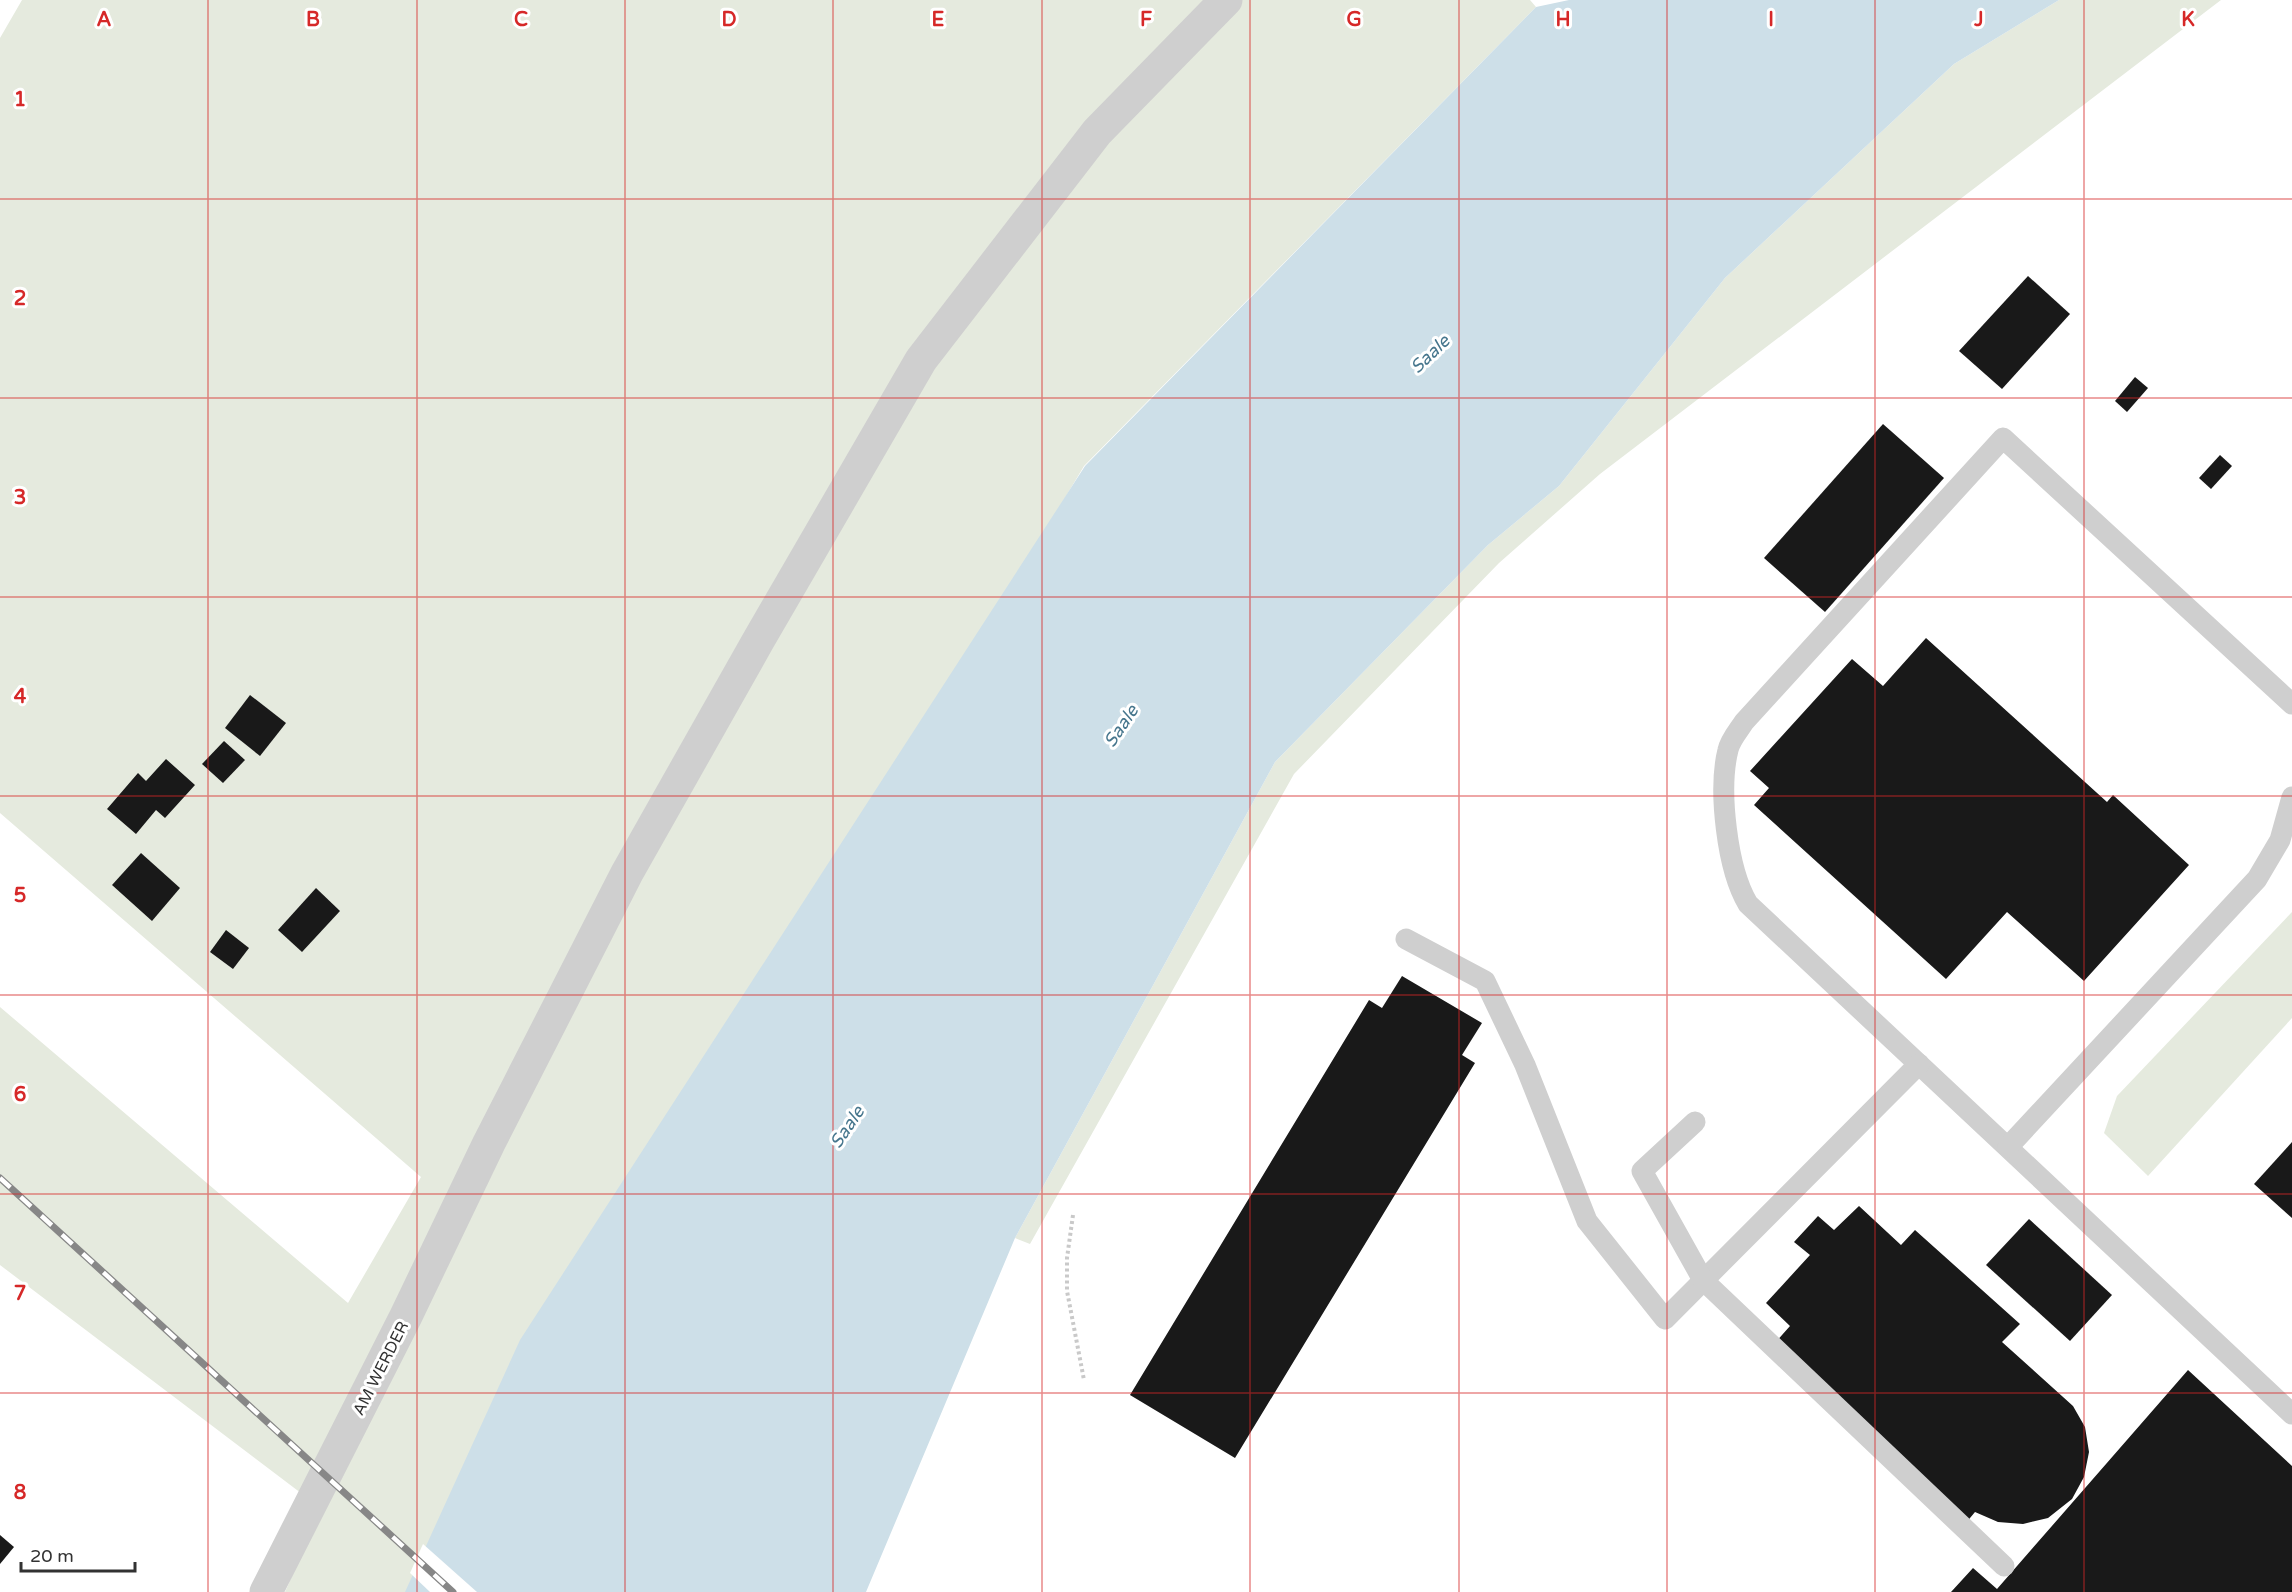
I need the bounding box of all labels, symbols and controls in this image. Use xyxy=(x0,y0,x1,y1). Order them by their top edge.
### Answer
text: A xyxy=(97,8,112,32)
text: B xyxy=(306,8,320,32)
text: C xyxy=(514,8,528,32)
text: D xyxy=(721,8,737,32)
text: E xyxy=(932,8,945,32)
text: F xyxy=(1140,8,1152,32)
text: G xyxy=(1346,8,1362,32)
text: H xyxy=(1555,8,1571,32)
text: I xyxy=(1768,8,1774,32)
text: J xyxy=(1973,8,1984,32)
text: K xyxy=(2181,8,2195,32)
text: 1 xyxy=(14,88,26,112)
text: 2 xyxy=(14,287,26,311)
water label: Saale xyxy=(1406,330,1455,378)
text: 3 xyxy=(14,486,26,510)
text: 4 xyxy=(14,685,27,709)
water label: Saale xyxy=(1099,700,1143,751)
text: 5 xyxy=(14,884,26,908)
text: 6 xyxy=(14,1083,26,1107)
water label: Saale xyxy=(825,1101,869,1152)
text: 7 xyxy=(14,1282,26,1306)
street label: AM WERDER xyxy=(349,1318,413,1419)
text: 8 xyxy=(14,1481,26,1505)
scale bar xyxy=(21,1535,135,1573)
text: 20 m xyxy=(30,1545,74,1567)

